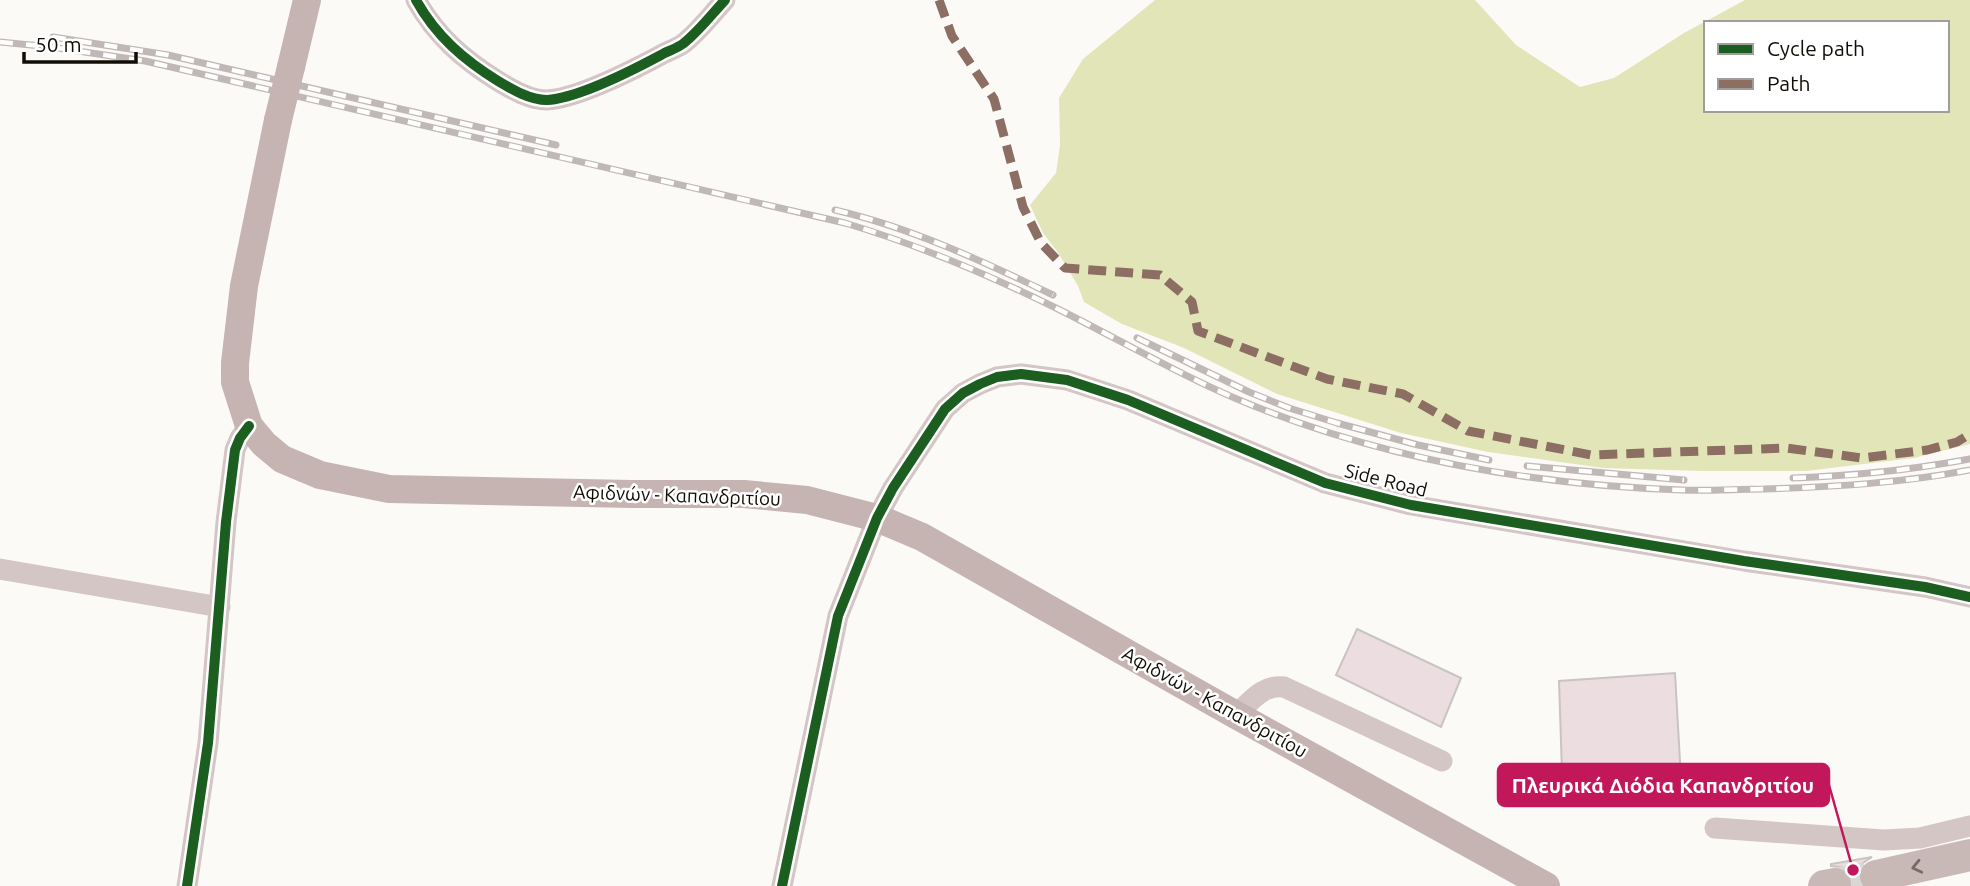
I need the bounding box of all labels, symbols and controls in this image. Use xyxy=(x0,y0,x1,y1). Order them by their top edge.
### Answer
scale bar xyxy=(24,21,136,65)
legend xyxy=(1704,21,1949,112)
text: 50 m xyxy=(35,32,82,56)
text: Cycle path xyxy=(1767,36,1865,60)
text: Path xyxy=(1767,71,1810,95)
street label: Side Road xyxy=(1342,459,1430,501)
street label: Αφιδνών - Καπανδριτίου xyxy=(573,480,781,510)
street label: Αφιδνών - Καπανδριτίου xyxy=(1119,642,1311,762)
callout: Πλευρικά Διόδια Καπανδριτίου xyxy=(1498,764,1829,806)
text: Πλευρικά Διόδια Καπανδριτίου xyxy=(1512,773,1814,797)
one-way arrow xyxy=(1911,859,1923,873)

